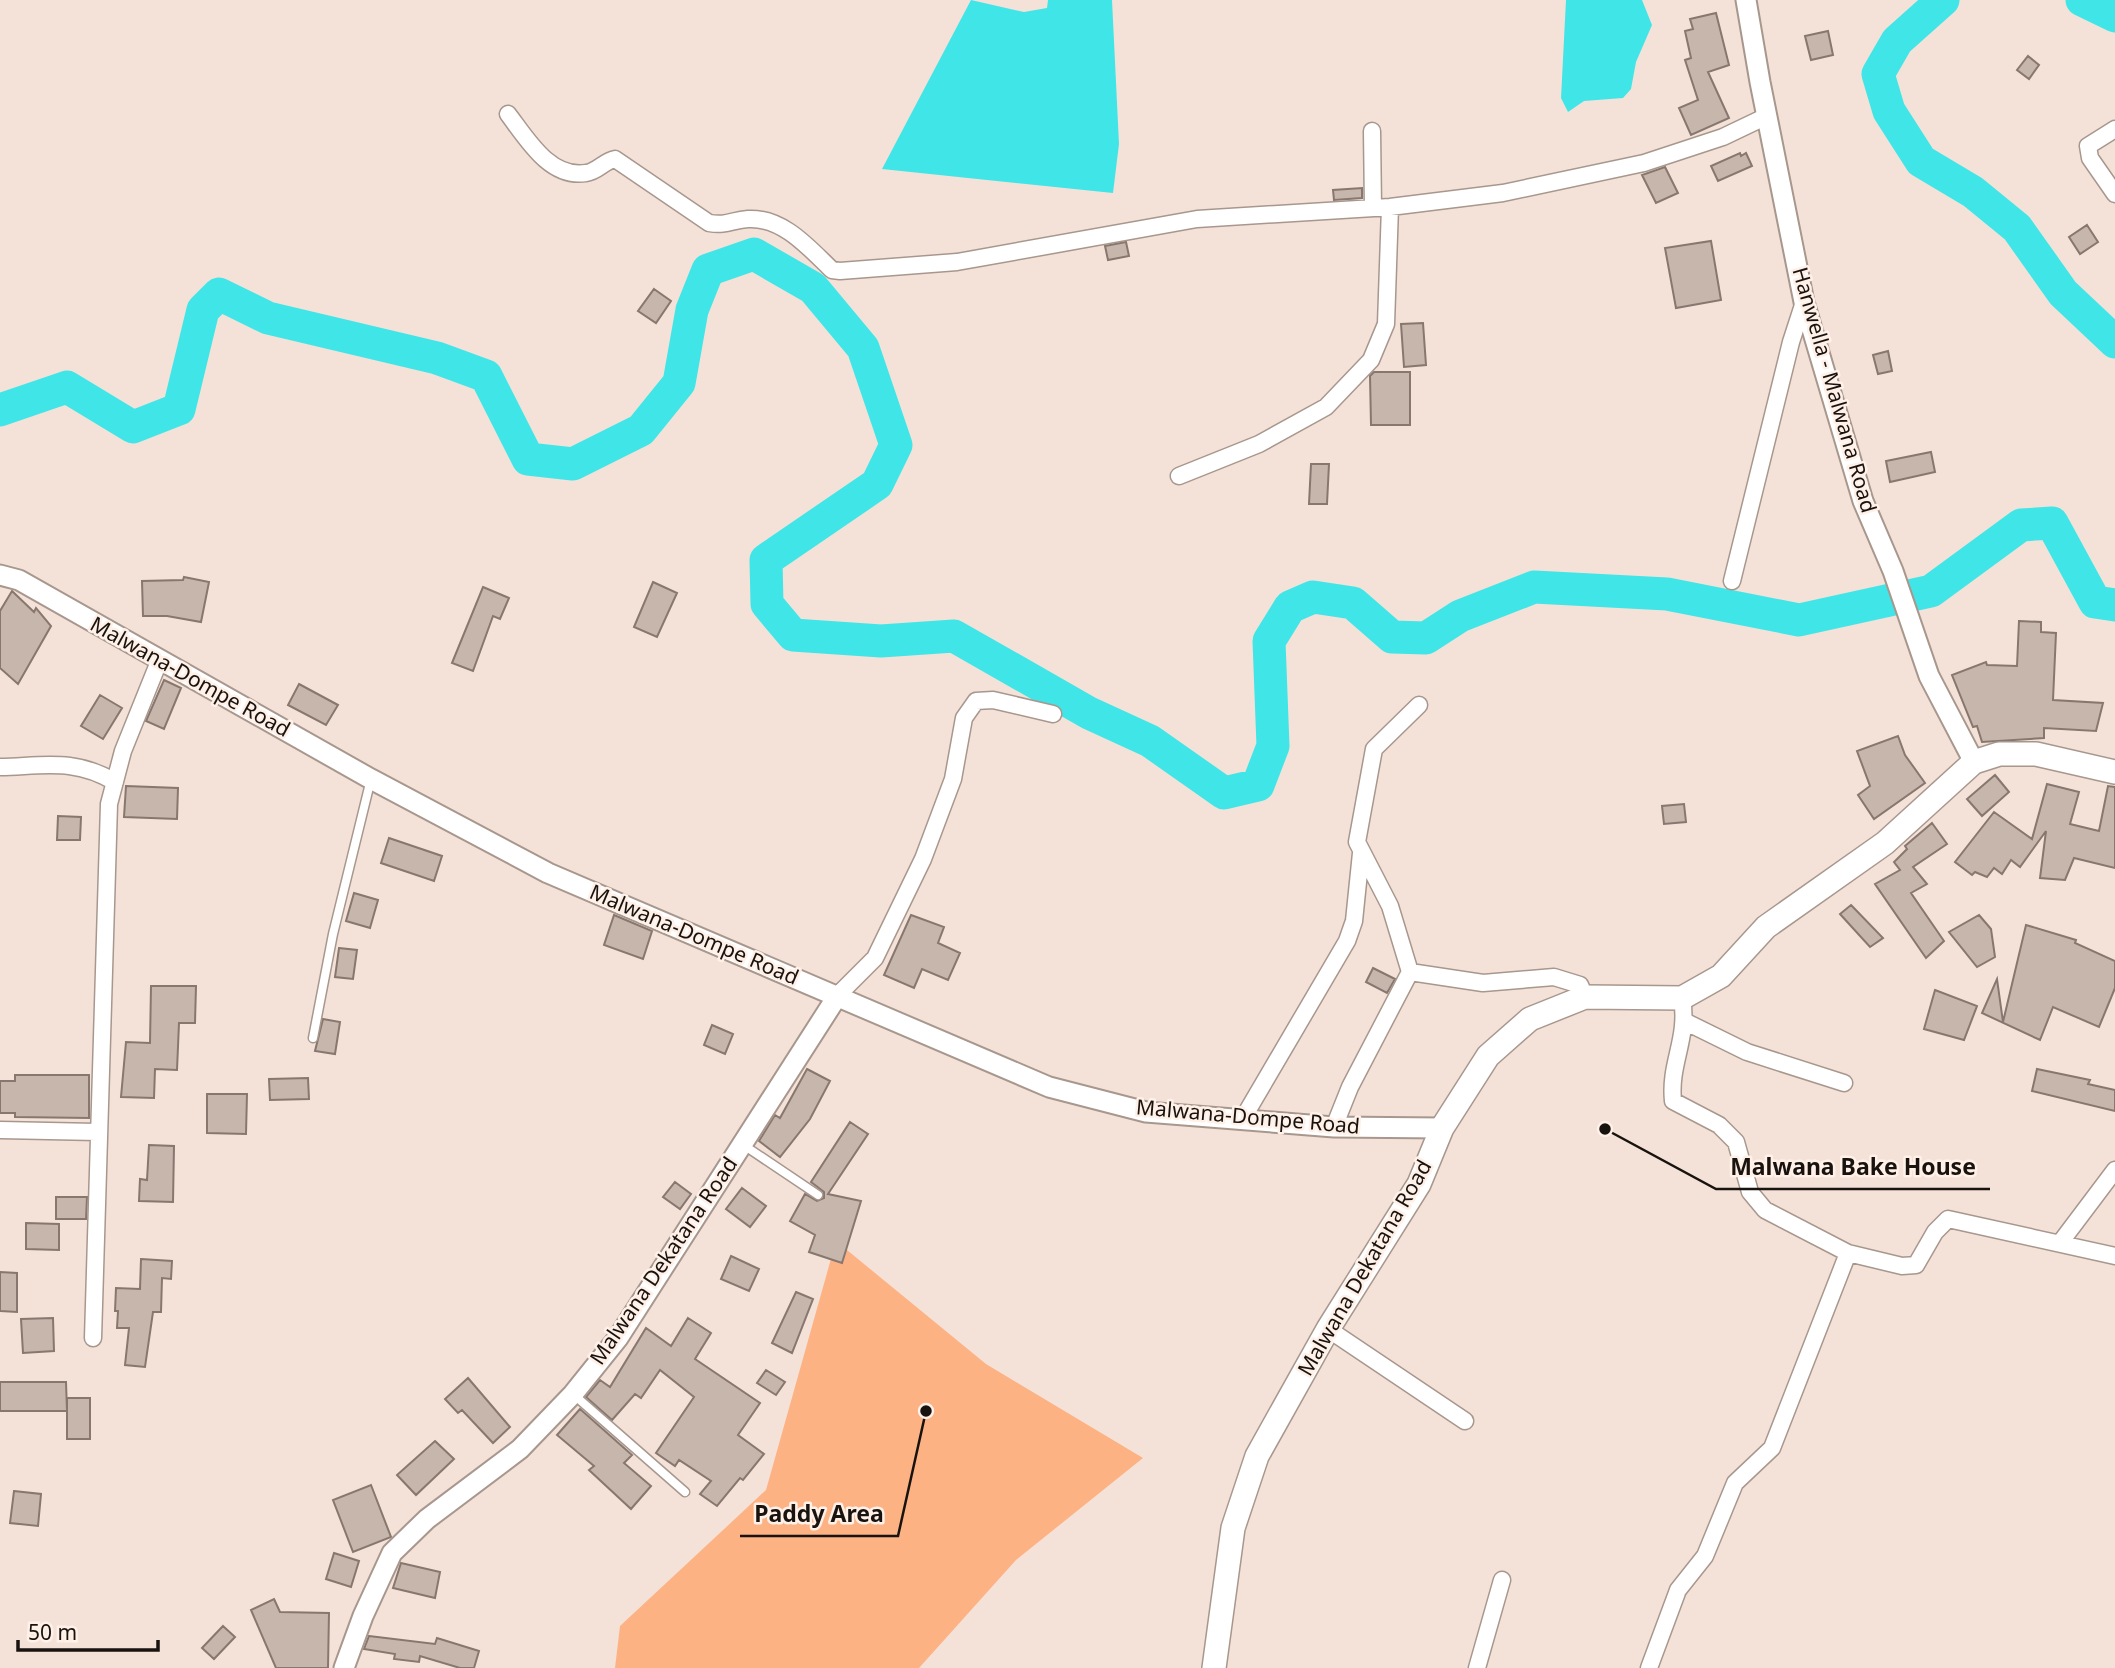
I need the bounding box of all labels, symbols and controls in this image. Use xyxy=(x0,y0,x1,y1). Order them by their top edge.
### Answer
street label: Hanwella - Malwana Road xyxy=(1786,264,1883,516)
street label: Malwana-Dompe Road xyxy=(86,609,295,743)
street label: Malwana-Dompe Road xyxy=(586,877,803,991)
street label: Malwana-Dompe Road xyxy=(1135,1092,1361,1140)
callout: Malwana Bake House xyxy=(1716,1145,1990,1189)
text: Malwana Bake House xyxy=(1730,1150,1976,1182)
street label: Malwana Dekatana Road xyxy=(583,1151,743,1370)
street label: Malwana Dekatana Road xyxy=(1291,1154,1438,1381)
callout: Paddy Area xyxy=(740,1492,898,1536)
text: Paddy Area xyxy=(754,1497,884,1529)
scale bar xyxy=(18,1608,158,1652)
text: 50 m xyxy=(28,1618,77,1646)

